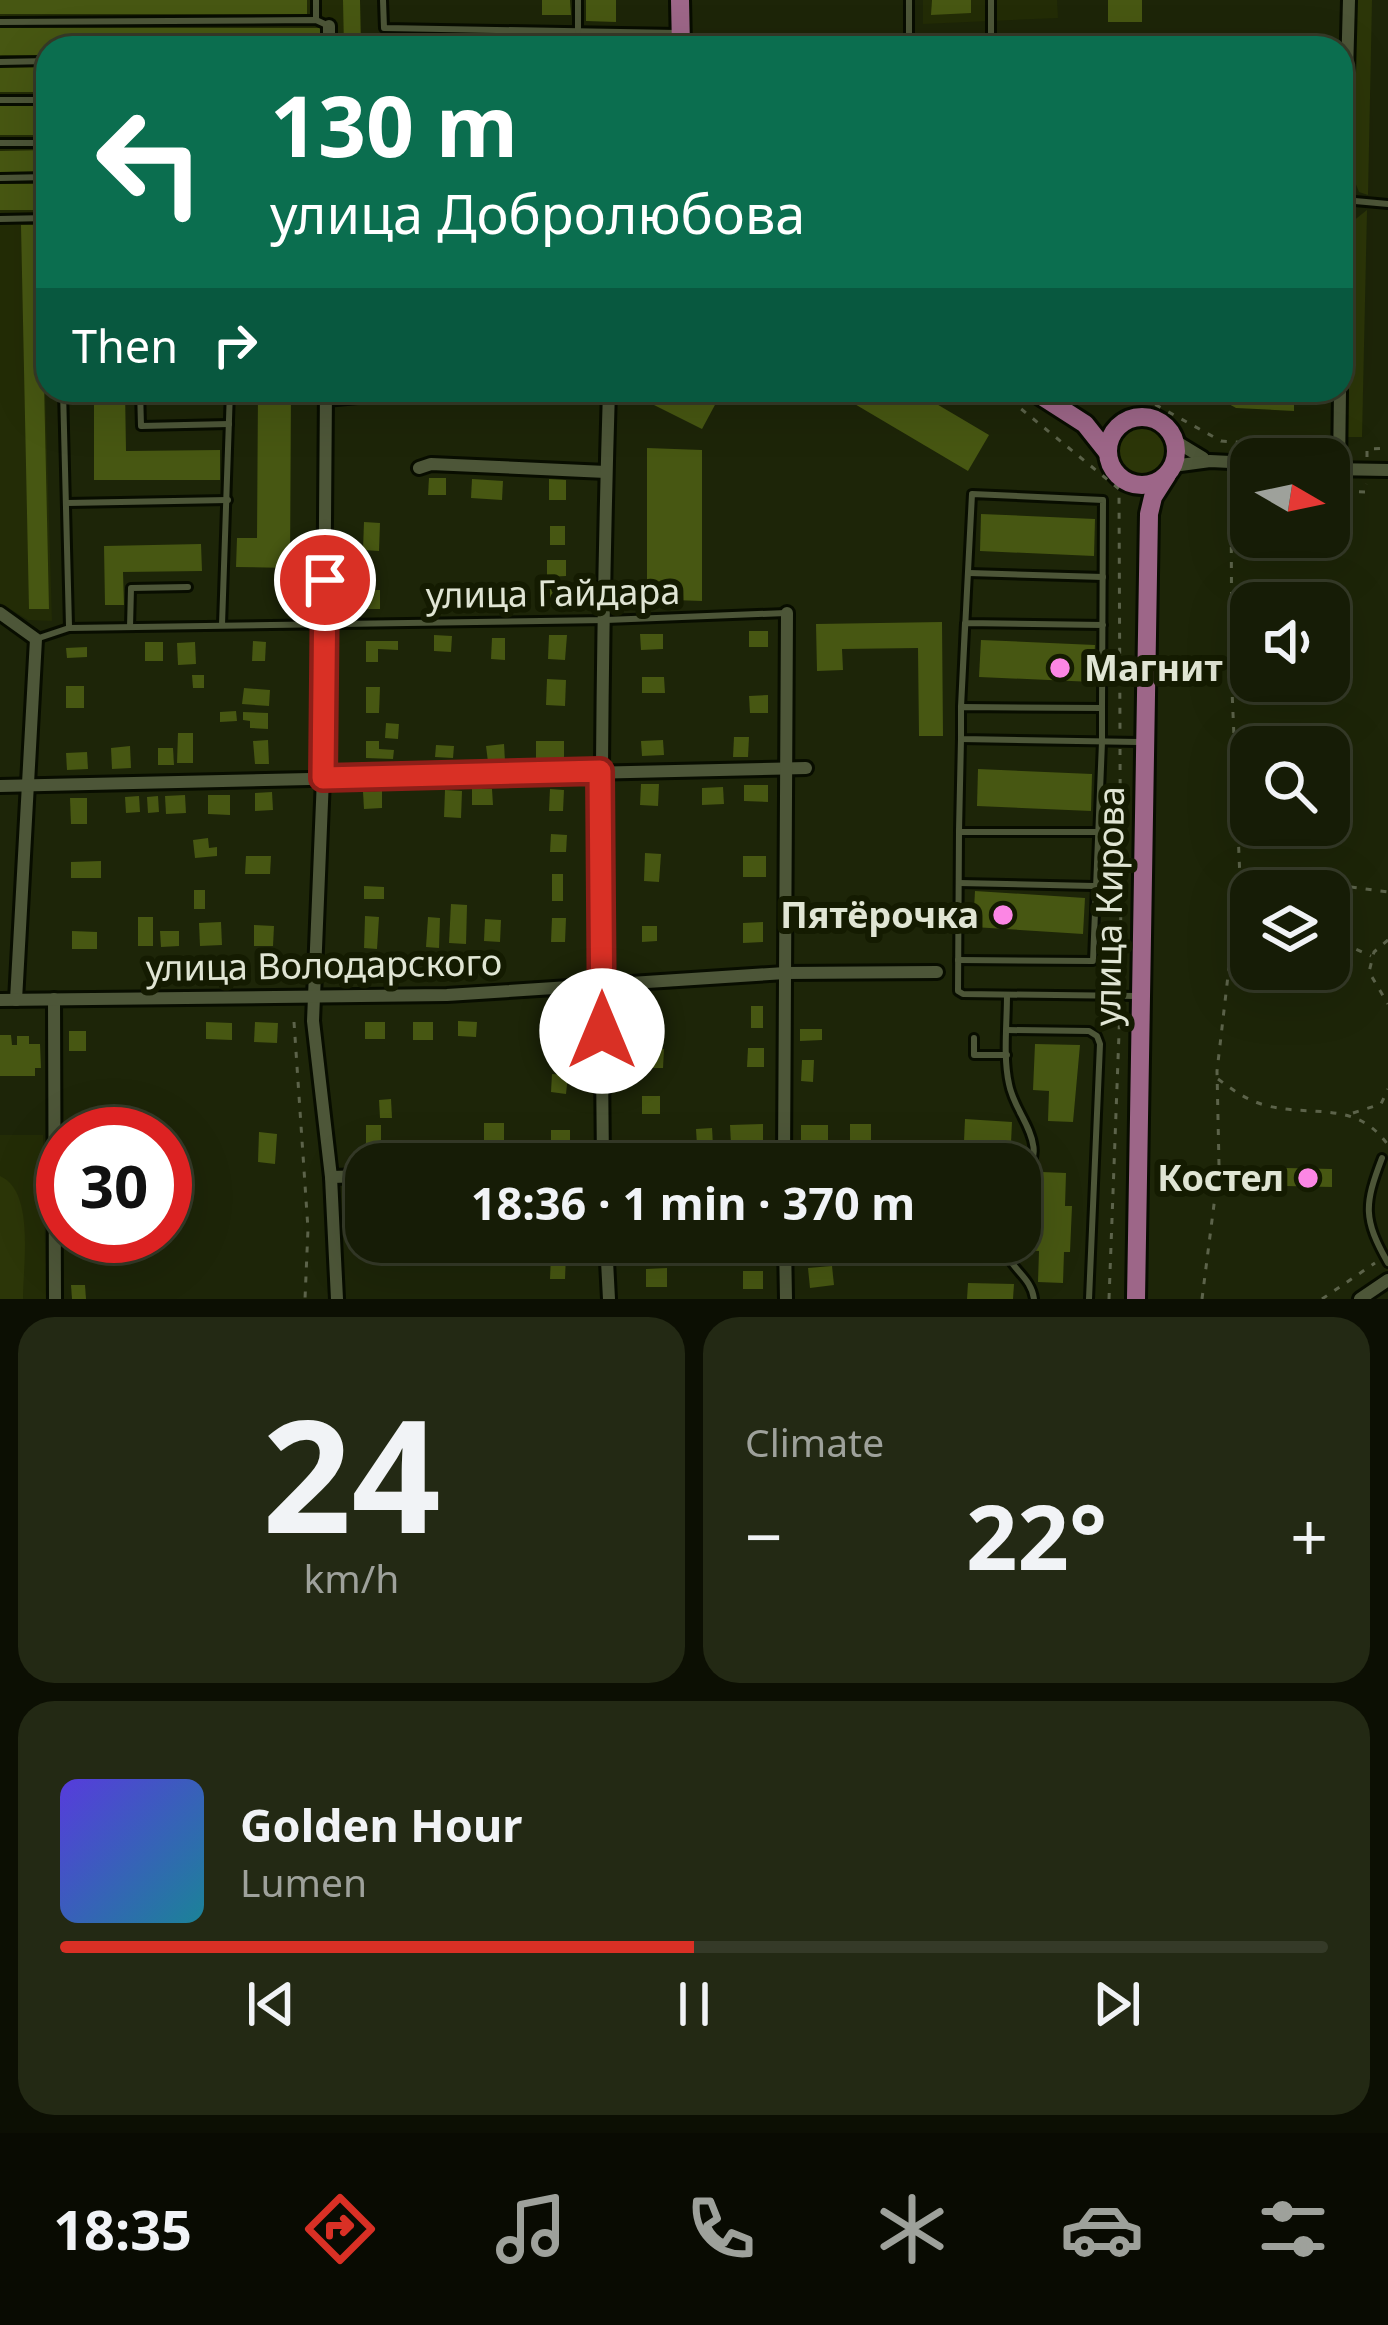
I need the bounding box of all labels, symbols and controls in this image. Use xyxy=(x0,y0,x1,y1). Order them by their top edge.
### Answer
text: 130 m xyxy=(270,67,518,182)
icon: left xyxy=(72,84,228,240)
text: улица Добролюбова xyxy=(270,176,805,250)
icon: right xyxy=(202,312,268,378)
text: Then xyxy=(72,315,178,376)
north arrow xyxy=(1230,438,1350,558)
map controls xyxy=(1230,438,1350,990)
pin xyxy=(274,529,376,631)
icon: arrive xyxy=(292,547,358,613)
street label: улица Гайдара xyxy=(425,566,681,619)
button: sound xyxy=(1230,582,1350,702)
place label: Магнит xyxy=(1084,643,1223,692)
marker: Магнит xyxy=(1047,655,1073,681)
button: search xyxy=(1230,726,1350,846)
street label: улица Кирова xyxy=(1082,786,1135,1026)
button: layers xyxy=(1230,870,1350,990)
place label: Пятёрочка xyxy=(780,890,979,939)
marker: Пятёрочка xyxy=(990,902,1016,928)
street label: улица Володарского xyxy=(145,937,503,992)
position arrow xyxy=(539,968,665,1094)
speed limit sign: 30 xyxy=(36,1107,192,1263)
place label: Костел xyxy=(1157,1153,1284,1202)
marker: Костел xyxy=(1295,1165,1321,1191)
text: 18:36 · 1 min · 370 m xyxy=(471,1172,915,1233)
text: 24 xyxy=(262,1366,441,1579)
text: Climate xyxy=(745,1415,884,1468)
text: 22° xyxy=(966,1474,1107,1596)
text: − xyxy=(745,1490,783,1580)
text: + xyxy=(1290,1490,1328,1580)
text: km/h xyxy=(304,1551,399,1604)
text: Golden Hour xyxy=(240,1794,522,1855)
text: Lumen xyxy=(240,1855,367,1908)
icon: previous xyxy=(238,1971,304,2037)
icon: pause xyxy=(661,1971,727,2037)
icon: next xyxy=(1084,1971,1150,2037)
icon: directions xyxy=(298,2187,382,2271)
icon: music xyxy=(489,2187,573,2271)
icon: phone xyxy=(679,2187,763,2271)
icon: climate xyxy=(870,2187,954,2271)
icon: car xyxy=(1060,2187,1144,2271)
icon: filters xyxy=(1251,2187,1335,2271)
text: 18:35 xyxy=(53,2192,192,2266)

